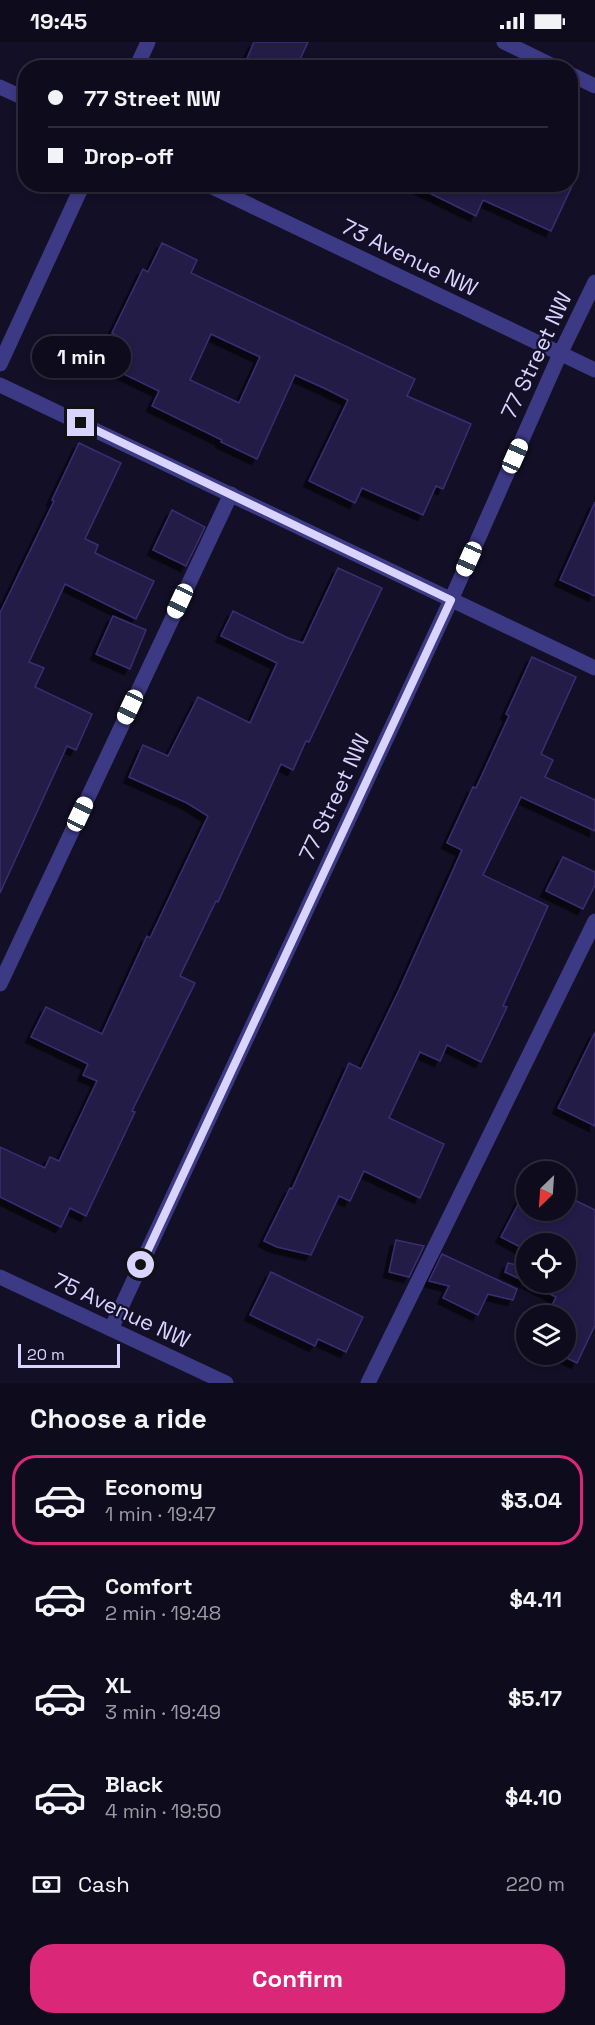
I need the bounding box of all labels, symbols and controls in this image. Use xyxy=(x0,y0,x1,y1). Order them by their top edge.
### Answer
text: 19:45 xyxy=(30,7,87,35)
text: 77 Street NW xyxy=(84,84,221,112)
text: Drop-off xyxy=(84,142,174,170)
street label: 73 Avenue NW xyxy=(337,212,483,302)
street label: 77 Street NW xyxy=(494,287,578,423)
callout: 1 min xyxy=(32,336,130,378)
text: 1 min xyxy=(57,344,106,370)
route end xyxy=(67,409,94,436)
car xyxy=(499,436,531,476)
car xyxy=(453,539,485,579)
car xyxy=(164,581,196,621)
car xyxy=(114,687,146,727)
street label: 77 Street NW xyxy=(292,729,376,865)
car xyxy=(64,794,96,834)
north arrow xyxy=(516,1161,576,1221)
map controls xyxy=(516,1161,576,1365)
button: locate xyxy=(516,1233,576,1293)
route start xyxy=(127,1251,154,1278)
street label: 75 Avenue NW xyxy=(49,1266,195,1354)
button: layers xyxy=(516,1305,576,1365)
scale bar xyxy=(18,1341,120,1368)
text: 20 m xyxy=(27,1344,65,1365)
text: Choose a ride xyxy=(30,1401,207,1436)
icon: car xyxy=(33,1473,87,1527)
text: Economy xyxy=(105,1473,203,1501)
text: $3.04 xyxy=(501,1486,562,1514)
text: 1 min · 19:47 xyxy=(105,1501,216,1527)
icon: car xyxy=(33,1572,87,1626)
text: Comfort xyxy=(105,1572,193,1600)
text: $4.11 xyxy=(509,1585,562,1613)
text: 2 min · 19:48 xyxy=(105,1600,221,1626)
icon: car xyxy=(33,1671,87,1725)
text: XL xyxy=(105,1671,131,1699)
text: $5.17 xyxy=(508,1684,562,1712)
text: 3 min · 19:49 xyxy=(105,1699,221,1725)
icon: car xyxy=(33,1770,87,1824)
text: Black xyxy=(105,1770,163,1798)
text: $4.10 xyxy=(505,1783,562,1811)
text: 4 min · 19:50 xyxy=(105,1798,221,1824)
icon: cash xyxy=(30,1868,63,1901)
text: Cash xyxy=(78,1870,130,1898)
text: 220 m xyxy=(506,1871,565,1897)
button: Confirm xyxy=(30,1944,565,2013)

